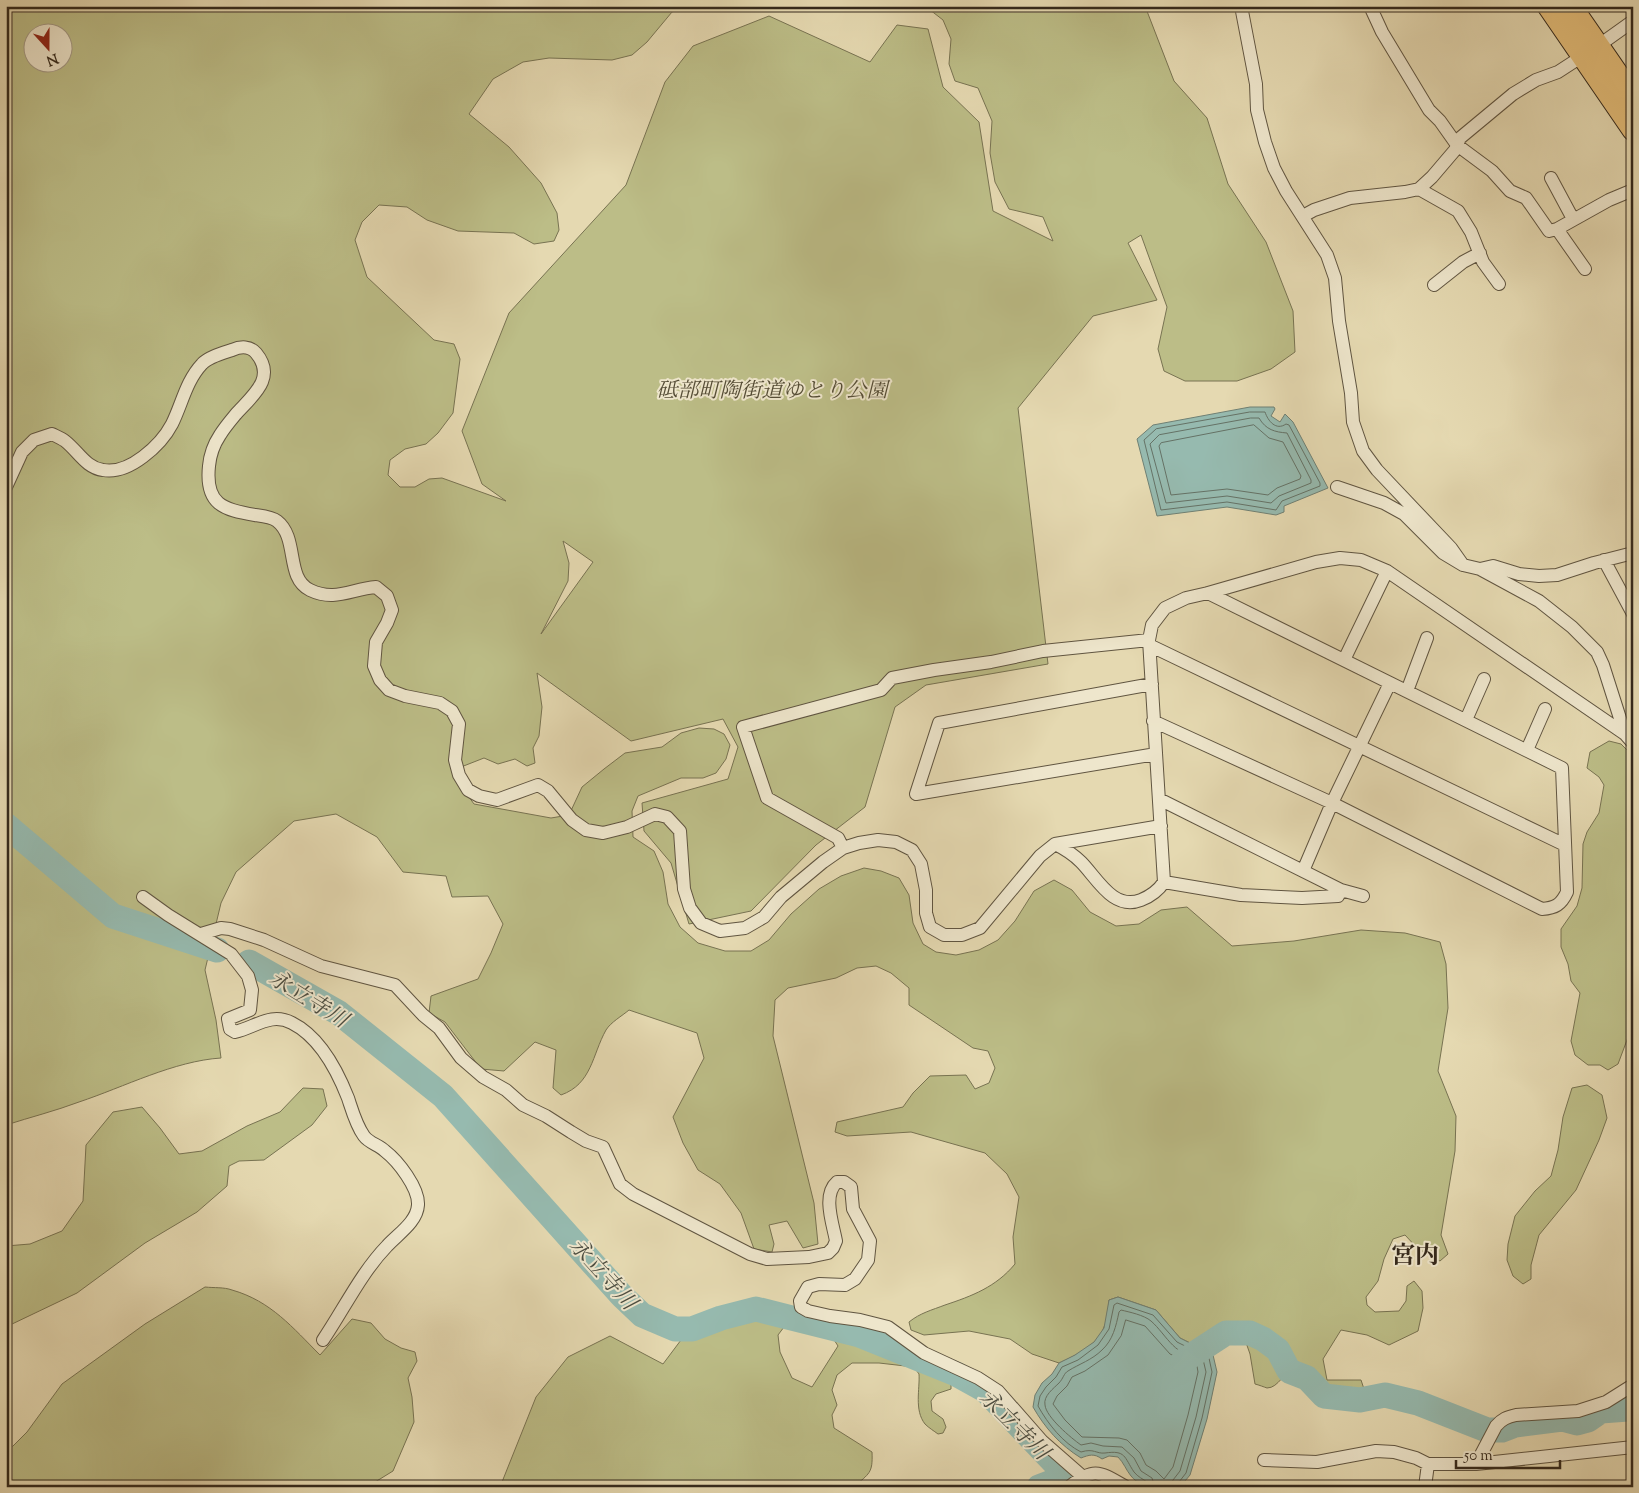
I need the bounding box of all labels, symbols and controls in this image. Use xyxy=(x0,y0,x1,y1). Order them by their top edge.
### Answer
north arrow xyxy=(22,22,72,72)
text: N xyxy=(43,47,61,70)
park label: 砥部町陶街道ゆとり公園 xyxy=(657,377,890,407)
water label: 永立寺川 xyxy=(262,964,355,1038)
water label: 永立寺川 xyxy=(560,1232,644,1320)
district label: 宮内 xyxy=(1391,1240,1439,1274)
water label: 永立寺川 xyxy=(970,1384,1057,1470)
scale bar xyxy=(1456,1438,1560,1470)
text: 50 m xyxy=(1463,1446,1493,1467)

